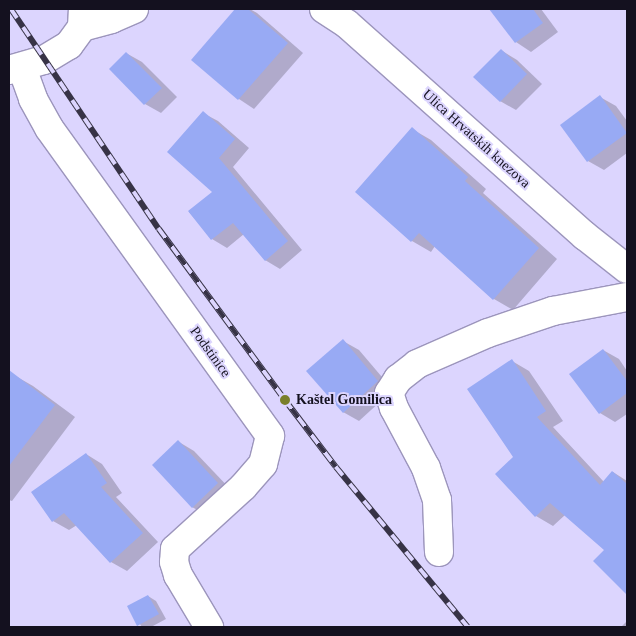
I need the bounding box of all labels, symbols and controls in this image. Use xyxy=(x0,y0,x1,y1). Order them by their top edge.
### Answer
street label: Ulica Hrvatskih knezova xyxy=(419,86,533,192)
street label: Podstinice xyxy=(186,323,234,381)
place label: Kaštel Gomilica xyxy=(296,392,392,408)
marker: Kaštel Gomilica xyxy=(278,393,292,407)

